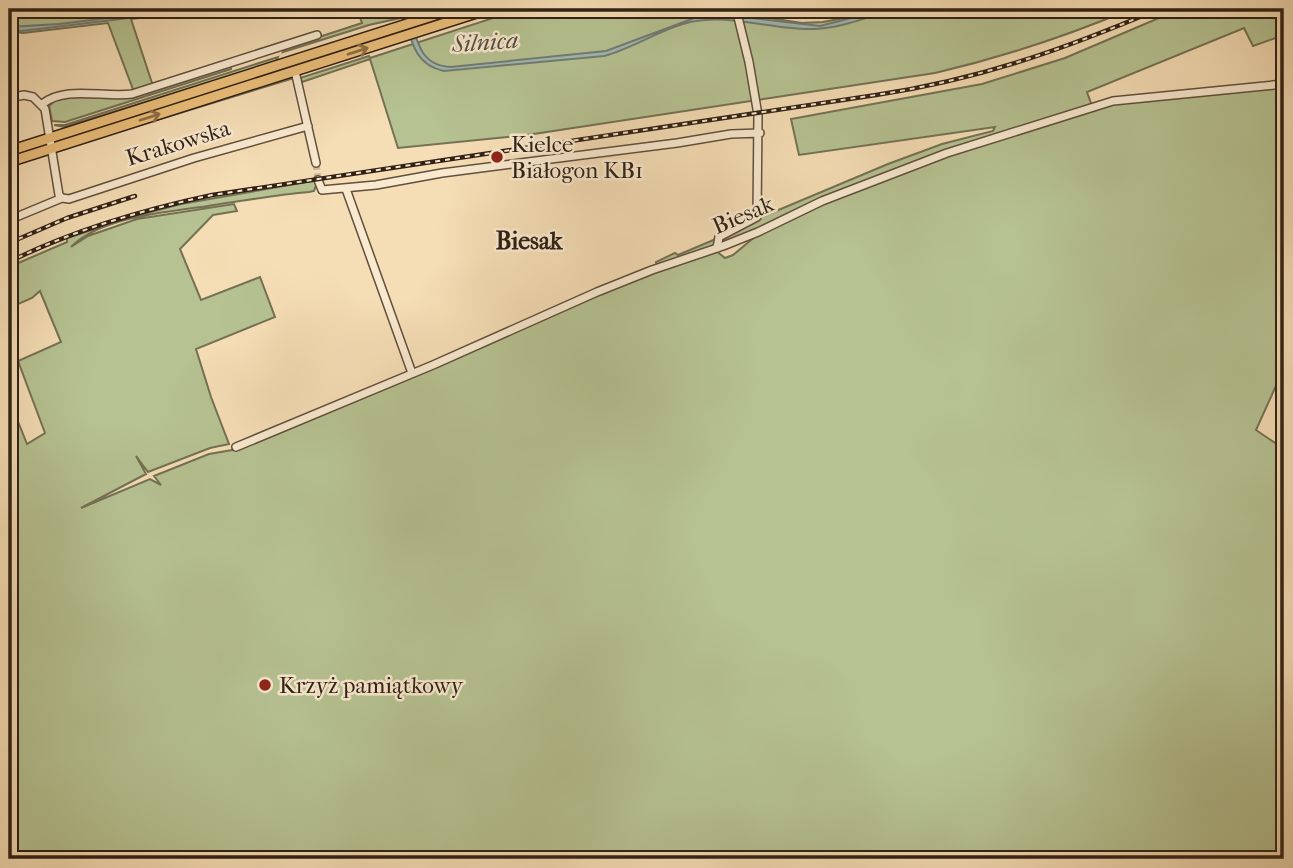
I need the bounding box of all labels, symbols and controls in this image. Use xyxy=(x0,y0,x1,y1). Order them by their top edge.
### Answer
water label: Silnica xyxy=(450,26,519,58)
one-way arrow xyxy=(347,43,369,56)
one-way arrow xyxy=(139,109,161,122)
street label: Krakowska xyxy=(122,114,234,172)
place label: Kielce Białogon KB1 xyxy=(511,131,643,184)
marker: Kielce Białogon KB1 xyxy=(489,149,505,165)
street label: Biesak xyxy=(708,190,779,240)
district label: Biesak xyxy=(496,227,563,255)
place label: Krzyż pamiątkowy xyxy=(279,672,464,699)
marker: Krzyż pamiątkowy xyxy=(257,677,273,693)

